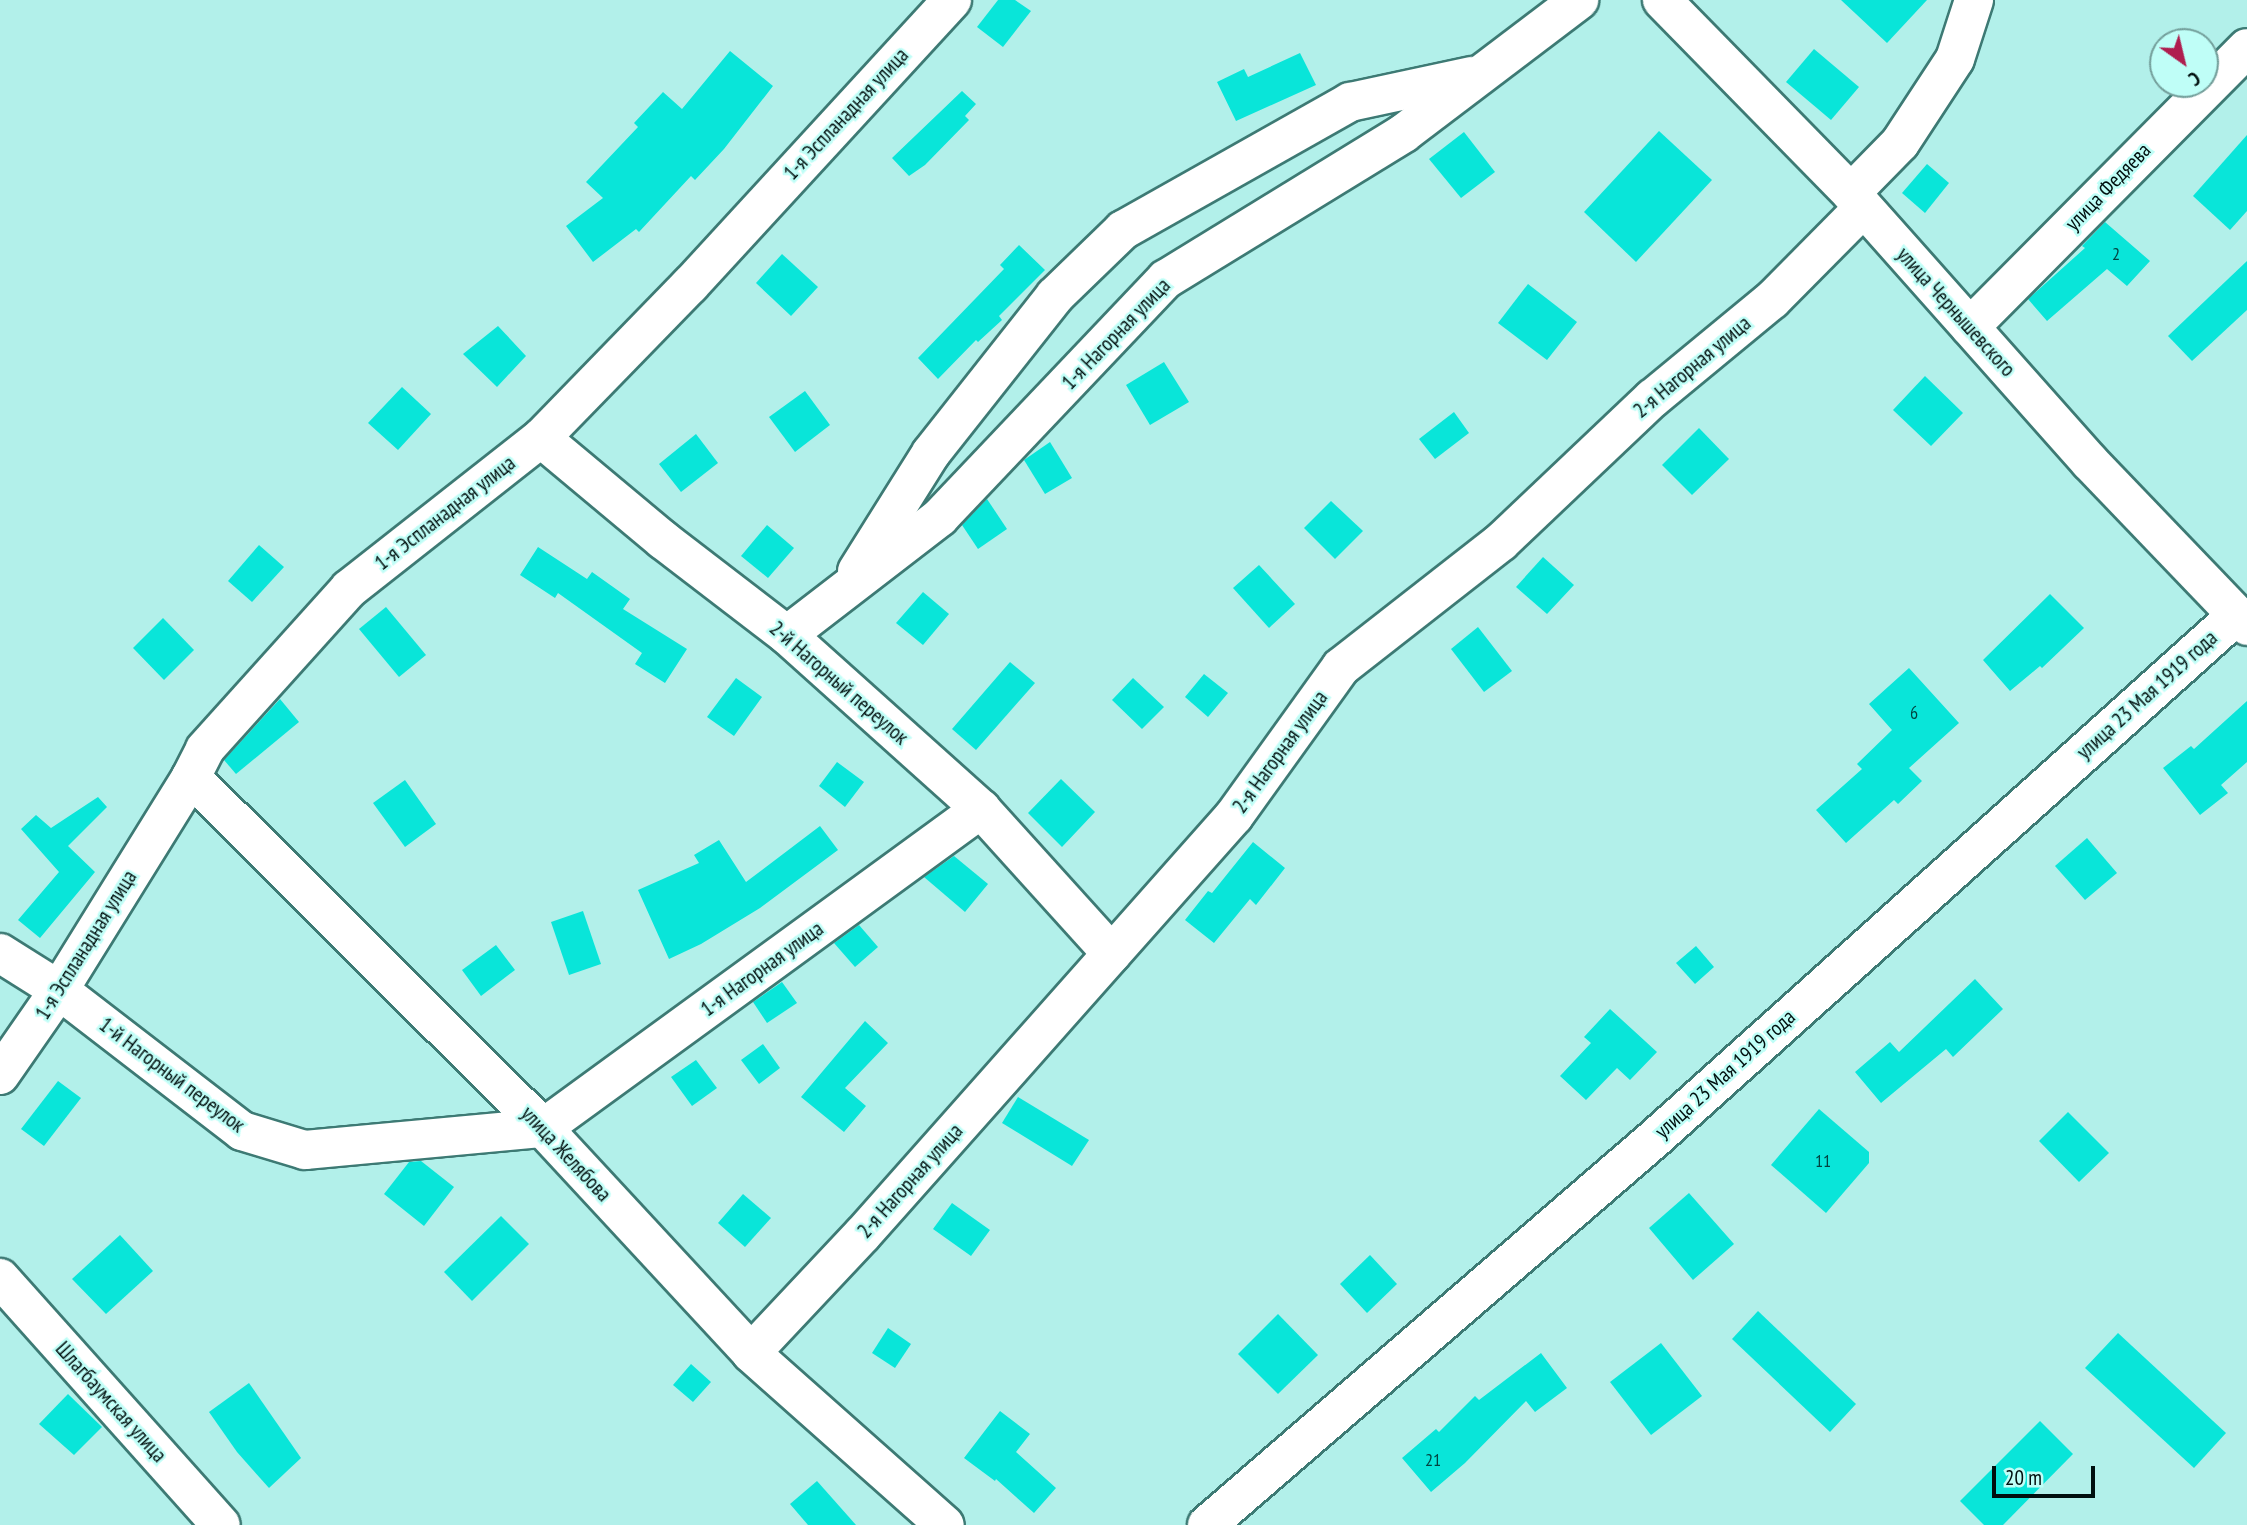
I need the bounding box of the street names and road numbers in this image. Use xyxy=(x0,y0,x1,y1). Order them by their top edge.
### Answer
street label: 1-я Эспланадная улица xyxy=(778,43,914,185)
street label: улица Федяева xyxy=(2060,138,2156,236)
street label: улица Чернышевского xyxy=(1891,242,2021,382)
street label: 1-я Нагорная улица xyxy=(1057,273,1175,395)
street label: 2-я Нагорная улица xyxy=(1628,311,1756,423)
street label: 1-я Эспланадная улица xyxy=(370,450,520,576)
street label: 2-й Нагорный переулок xyxy=(764,616,914,750)
street label: улица 23 Мая 1919 года xyxy=(2072,625,2222,765)
street label: 2-я Нагорная улица xyxy=(1227,686,1333,818)
street label: 1-я Эспланадная улица xyxy=(30,866,142,1024)
street label: 1-я Нагорная улица xyxy=(696,916,828,1022)
street label: улица 23 Мая 1919 года xyxy=(1650,1004,1800,1144)
street label: 1-й Нагорный переулок xyxy=(94,1012,250,1138)
street label: улица Желябова xyxy=(516,1101,616,1207)
street label: 2-я Нагорная улица xyxy=(852,1119,968,1243)
street label: Шлагбаумская улица xyxy=(50,1336,172,1468)

